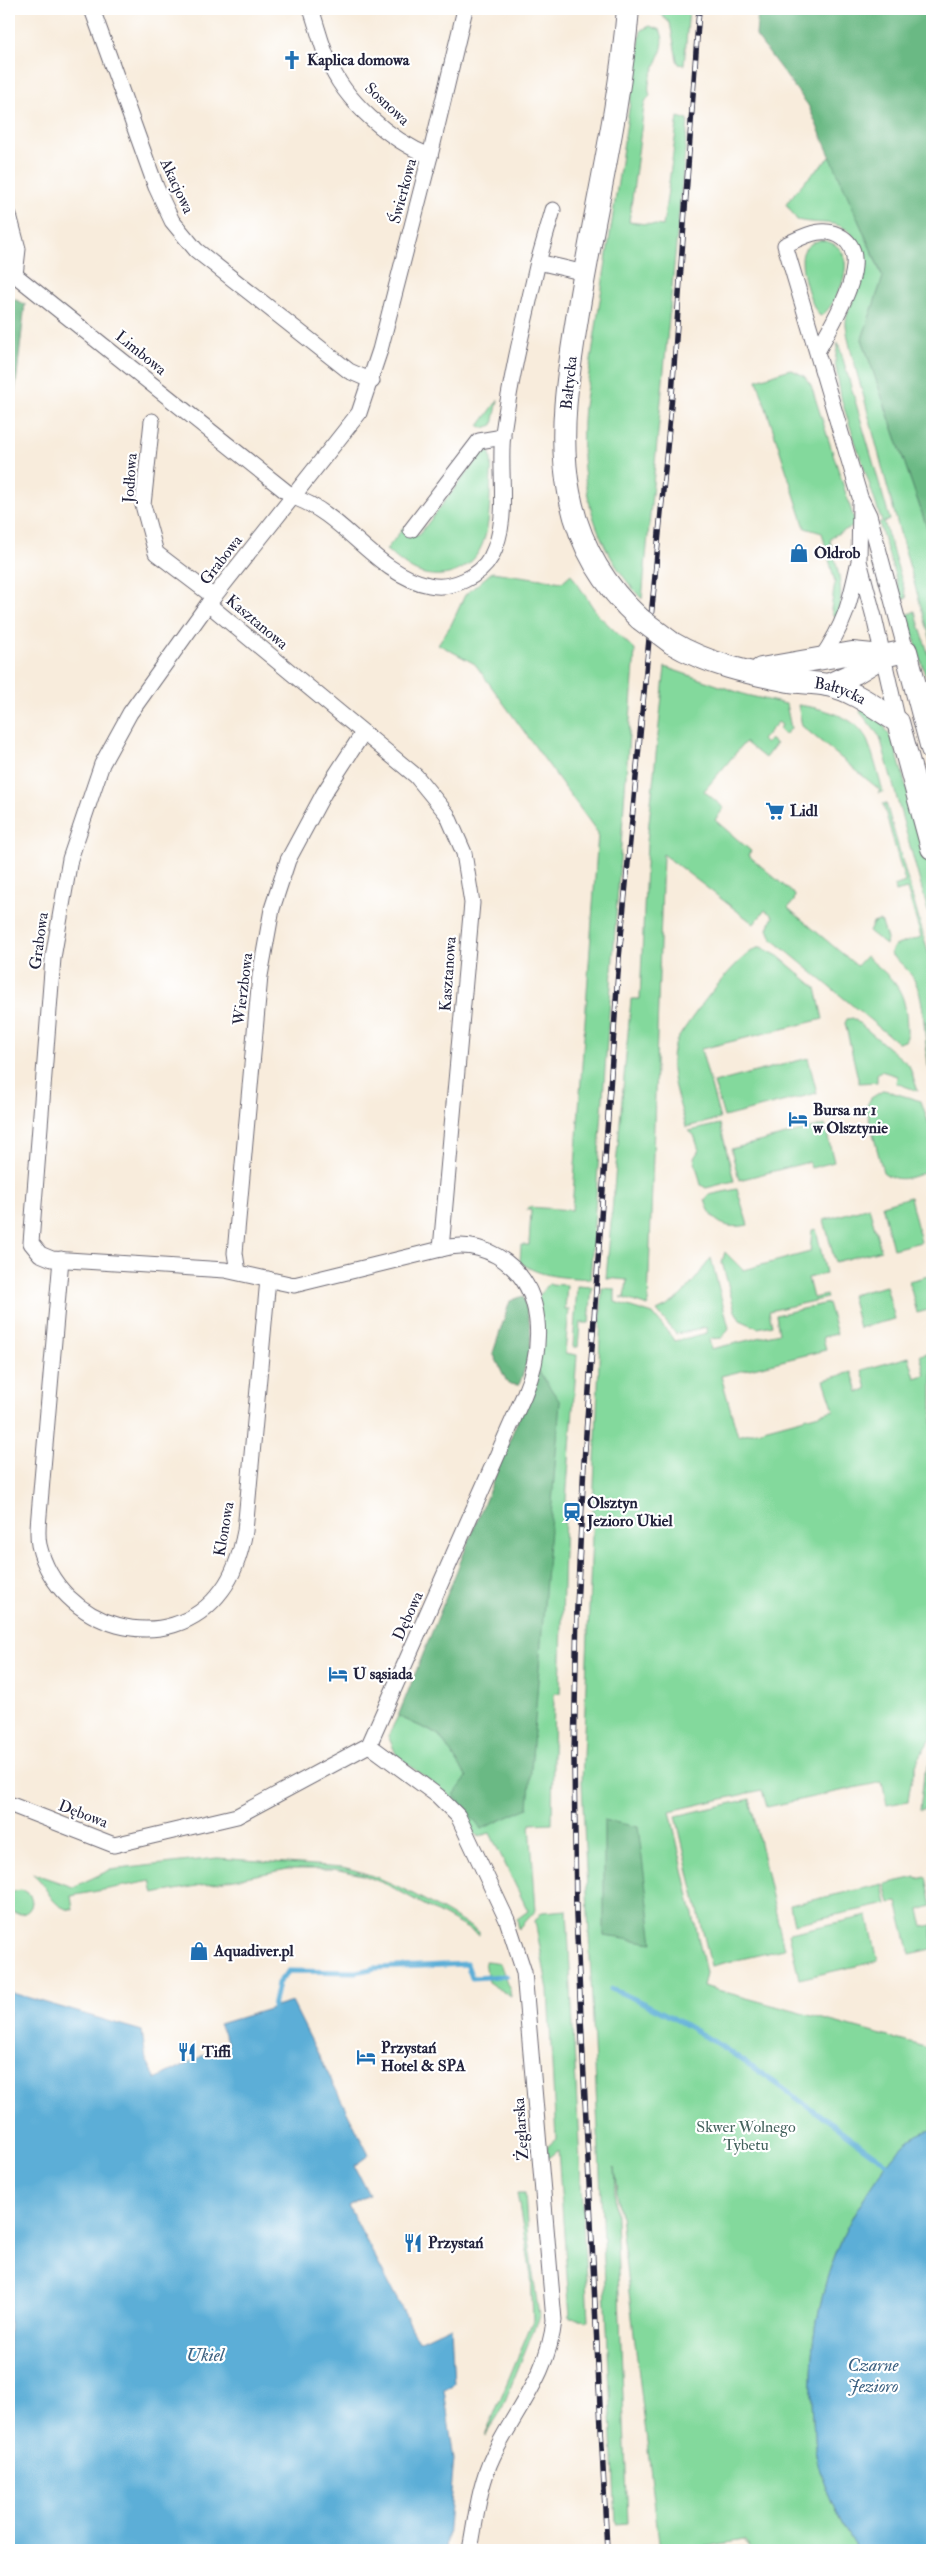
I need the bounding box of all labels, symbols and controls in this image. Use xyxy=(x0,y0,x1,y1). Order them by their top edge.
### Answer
church icon: Kaplica domowa xyxy=(281,49,303,71)
place label: Kaplica domowa xyxy=(307,50,410,71)
street label: Sosnowa xyxy=(360,78,414,130)
street label: Akacjowa xyxy=(155,154,199,217)
street label: Świerkowa xyxy=(385,156,421,226)
street label: Limbowa xyxy=(111,326,171,380)
street label: Bałtycka xyxy=(556,355,582,411)
street label: Jodłowa xyxy=(118,452,143,505)
street label: Grabowa xyxy=(195,531,247,589)
shop icon: Oldrob xyxy=(788,542,810,564)
place label: Oldrob xyxy=(814,543,860,563)
street label: Kasztanowa xyxy=(222,590,292,654)
street label: Bałtycka xyxy=(813,673,870,709)
supermarket icon: Lidl xyxy=(764,800,786,822)
place label: Lidl xyxy=(790,801,819,821)
street label: Grabowa xyxy=(25,911,53,971)
street label: Kasztanowa xyxy=(435,935,461,1012)
street label: Wierzbowa xyxy=(229,951,257,1027)
place label: Bursa nr 1 w Olsztynie xyxy=(812,1100,888,1139)
hotel icon: Bursa nr 1 w Olsztynie xyxy=(787,1108,809,1130)
place label: Olsztyn Jezioro Ukiel xyxy=(586,1493,673,1532)
street label: Klonowa xyxy=(209,1500,239,1558)
station icon: Olsztyn Jezioro Ukiel xyxy=(561,1501,583,1523)
street label: Dębowa xyxy=(388,1588,428,1644)
hotel icon: U sąsiada xyxy=(327,1663,349,1685)
place label: U sąsiada xyxy=(353,1664,413,1684)
street label: Dębowa xyxy=(55,1795,111,1833)
shop icon: Aquadiver.pl xyxy=(188,1940,210,1962)
place label: Aquadiver.pl xyxy=(213,1941,295,1962)
place label: Przystań Hotel & SPA xyxy=(381,2038,466,2076)
restaurant icon: Tiffi xyxy=(176,2041,198,2063)
place label: Tiffi xyxy=(201,2042,231,2062)
hotel icon: Przystań Hotel & SPA xyxy=(355,2046,377,2068)
street label: Żeglarska xyxy=(508,2097,533,2161)
park label: Skwer Wolnego Tybetu xyxy=(696,2117,796,2155)
restaurant icon: Przystań xyxy=(402,2232,424,2254)
place label: Przystań xyxy=(428,2233,484,2254)
water label: Ukiel xyxy=(186,2344,226,2367)
water label: Czarne Jezioro xyxy=(847,2354,900,2398)

